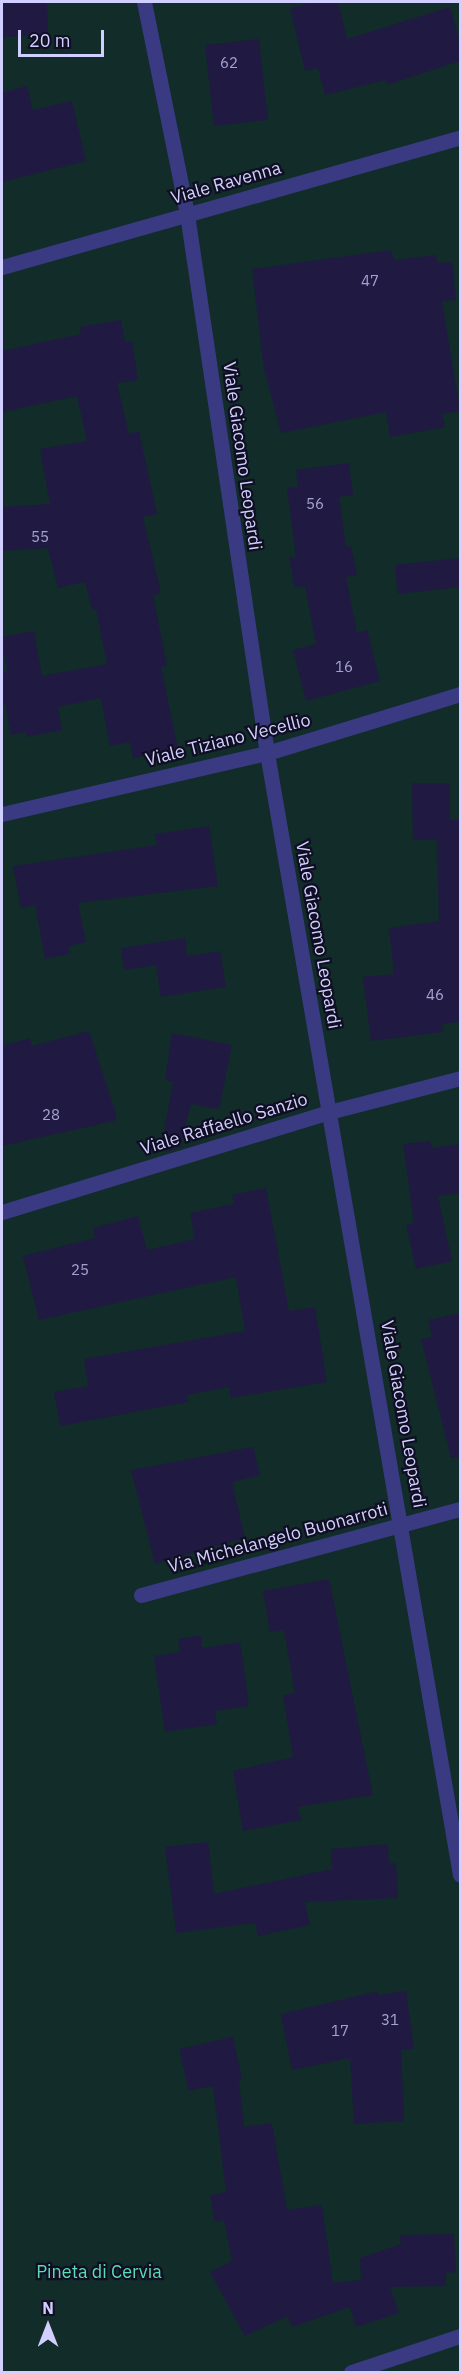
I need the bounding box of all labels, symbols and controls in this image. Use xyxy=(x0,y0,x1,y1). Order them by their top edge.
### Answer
scale bar xyxy=(21,18,106,56)
text: 20 m xyxy=(29,29,71,52)
house number: 62 xyxy=(220,54,238,72)
street label: Viale Ravenna xyxy=(168,157,284,209)
house number: 47 xyxy=(361,272,379,290)
street label: Viale Giacomo Leopardi xyxy=(218,360,266,552)
house number: 56 xyxy=(306,495,324,513)
house number: 55 xyxy=(31,528,49,546)
house number: 16 xyxy=(335,658,353,676)
street label: Viale Tiziano Vecellio xyxy=(143,709,313,771)
street label: Viale Giacomo Leopardi xyxy=(291,840,345,1030)
house number: 46 xyxy=(426,986,444,1004)
street label: Viale Raffaello Sanzio xyxy=(138,1088,310,1160)
house number: 28 xyxy=(42,1106,60,1124)
house number: 25 xyxy=(71,1261,89,1279)
street label: Viale Giacomo Leopardi xyxy=(376,1319,430,1509)
street label: Via Michelangelo Buonarroti xyxy=(166,1498,390,1578)
house number: 31 xyxy=(381,2011,399,2029)
house number: 17 xyxy=(331,2022,349,2040)
park label: Pineta di Cervia xyxy=(36,2261,162,2283)
north arrow xyxy=(18,2296,78,2356)
text: N xyxy=(42,2298,54,2318)

